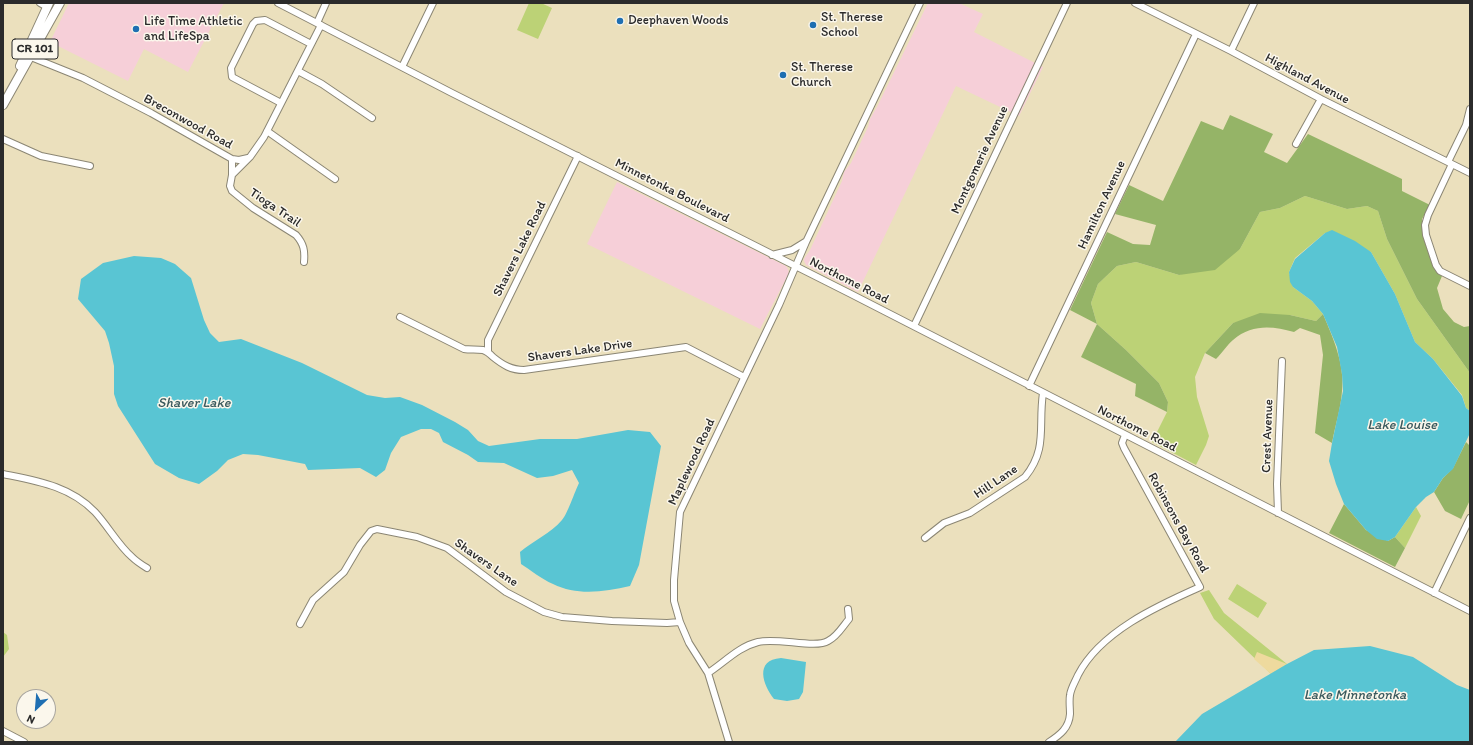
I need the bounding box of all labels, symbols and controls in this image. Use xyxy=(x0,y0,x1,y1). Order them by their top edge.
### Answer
place label: St. Therese School xyxy=(821,10,883,41)
place label: Deephaven Woods xyxy=(628,13,729,29)
place label: Life Time Athletic and LifeSpa xyxy=(144,14,242,45)
marker: Deephaven Woods xyxy=(615,16,625,26)
marker: St. Therese School xyxy=(808,20,818,30)
marker: Life Time Athletic and LifeSpa xyxy=(131,24,141,34)
road number: CR 101 xyxy=(12,39,58,59)
street label: Highland Avenue xyxy=(1262,50,1352,108)
place label: St. Therese Church xyxy=(791,60,853,91)
marker: St. Therese Church xyxy=(778,70,788,80)
street label: Breconwood Road xyxy=(141,91,235,153)
street label: Montgomerie Avenue xyxy=(948,103,1012,217)
street label: Minnetonka Boulevard xyxy=(612,155,732,227)
street label: Hamilton Avenue xyxy=(1075,158,1129,252)
street label: Tioga Trail xyxy=(246,185,304,231)
street label: Shavers Lake Road xyxy=(490,199,550,299)
street label: Northome Road xyxy=(807,254,891,308)
street label: Shavers Lake Drive xyxy=(527,336,633,366)
water label: Shaver Lake xyxy=(158,395,230,411)
street label: Crest Avenue xyxy=(1259,399,1277,473)
street label: Northome Road xyxy=(1095,402,1179,456)
street label: Maplewood Road xyxy=(665,416,719,508)
water label: Lake Louise xyxy=(1367,417,1437,433)
street label: Hill Lane xyxy=(971,462,1021,502)
street label: Robinsons Bay Road xyxy=(1144,470,1212,576)
street label: Shavers Lane xyxy=(451,535,521,591)
water label: Lake Minnetonka xyxy=(1304,687,1406,703)
north arrow xyxy=(16,689,56,729)
text: N xyxy=(25,712,37,727)

